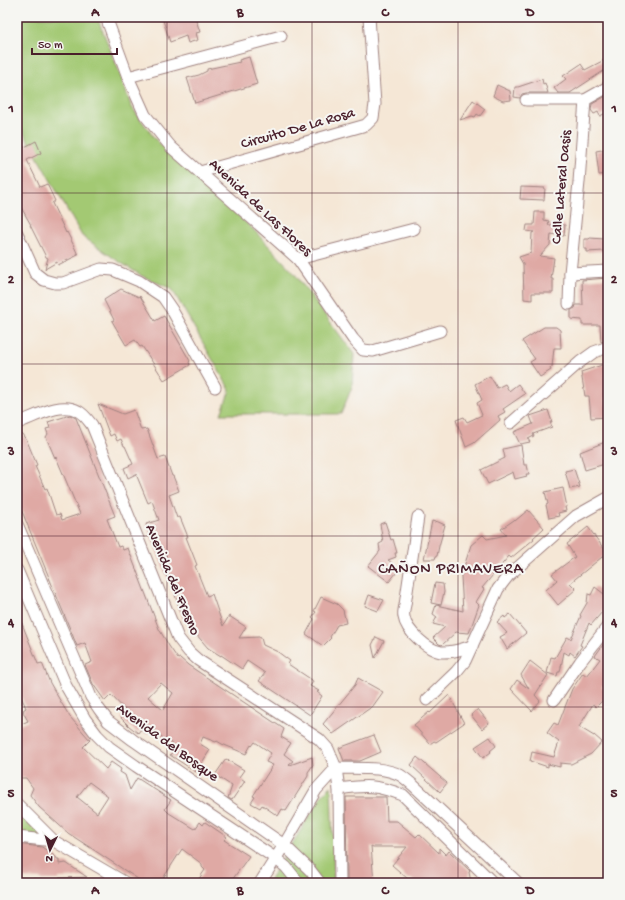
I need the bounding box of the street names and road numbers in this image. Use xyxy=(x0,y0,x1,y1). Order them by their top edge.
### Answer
street label: Circuito De La Rosa xyxy=(239,104,358,154)
street label: Calle Lateral Oasis xyxy=(548,129,576,245)
street label: Avenida de Las Flores xyxy=(205,156,316,261)
street label: Avenida del Fresno xyxy=(141,522,204,638)
street label: Avenida del Bosque xyxy=(112,700,222,786)

